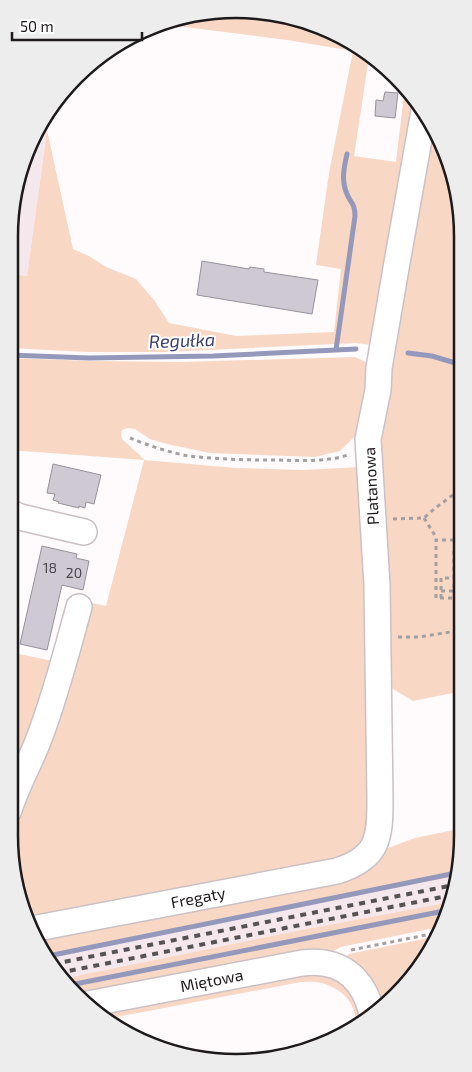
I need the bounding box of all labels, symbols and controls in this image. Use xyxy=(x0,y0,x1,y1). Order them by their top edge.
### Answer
scale bar xyxy=(12,10,142,42)
text: 50 m xyxy=(20,17,54,35)
water label: Regułka xyxy=(148,328,215,352)
street label: Platanowa xyxy=(359,447,382,526)
house number: 18 xyxy=(43,559,57,576)
house number: 20 xyxy=(66,564,82,581)
street label: Fregaty xyxy=(169,882,227,911)
street label: Miętowa xyxy=(179,964,245,995)

